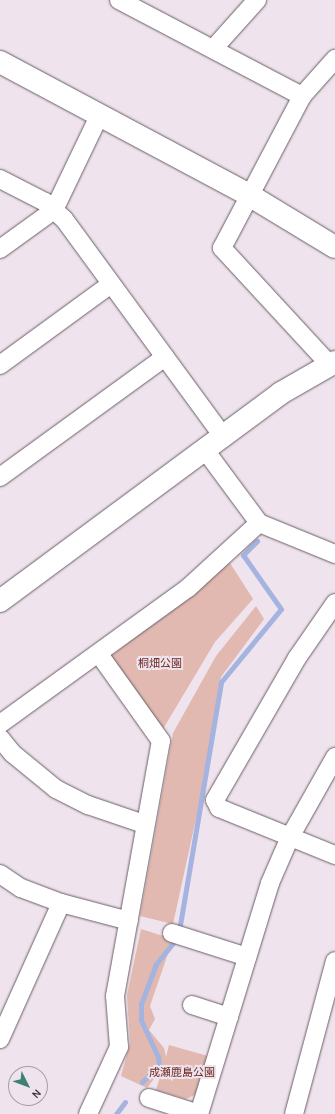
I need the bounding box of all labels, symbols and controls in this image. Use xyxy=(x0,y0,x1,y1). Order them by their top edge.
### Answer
park label: 桐畑公園 xyxy=(138,657,182,671)
north arrow xyxy=(8,1066,48,1106)
park label: 成瀬鹿島公園 xyxy=(149,1066,215,1080)
text: N xyxy=(29,1086,44,1101)

